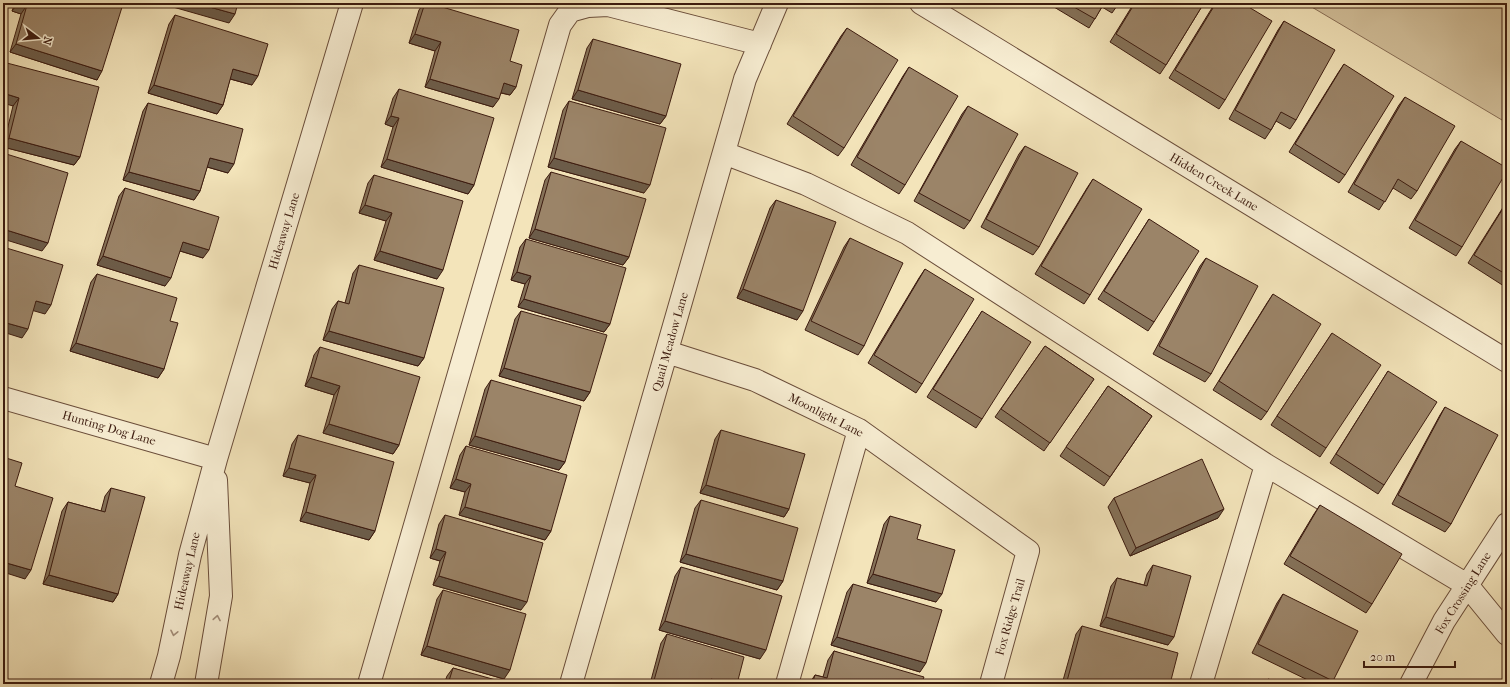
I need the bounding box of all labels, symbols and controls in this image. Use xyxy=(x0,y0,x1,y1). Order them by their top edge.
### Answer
north arrow xyxy=(18,18,58,58)
text: N xyxy=(40,35,55,47)
street label: Hidden Creek Lane xyxy=(1167,150,1261,214)
street label: Hideaway Lane xyxy=(266,191,302,271)
street label: Quail Meadow Lane xyxy=(649,291,691,393)
street label: Moonlight Lane xyxy=(786,390,866,440)
street label: Hunting Dog Lane xyxy=(61,408,157,448)
street label: Hideaway Lane xyxy=(171,531,203,611)
street label: Fox Crossing Lane xyxy=(1432,549,1494,637)
street label: Fox Ridge Trail xyxy=(992,576,1028,657)
one-way arrow xyxy=(212,615,221,621)
one-way arrow xyxy=(170,629,178,636)
scale bar xyxy=(1364,643,1455,669)
text: 20 m xyxy=(1370,650,1395,664)

